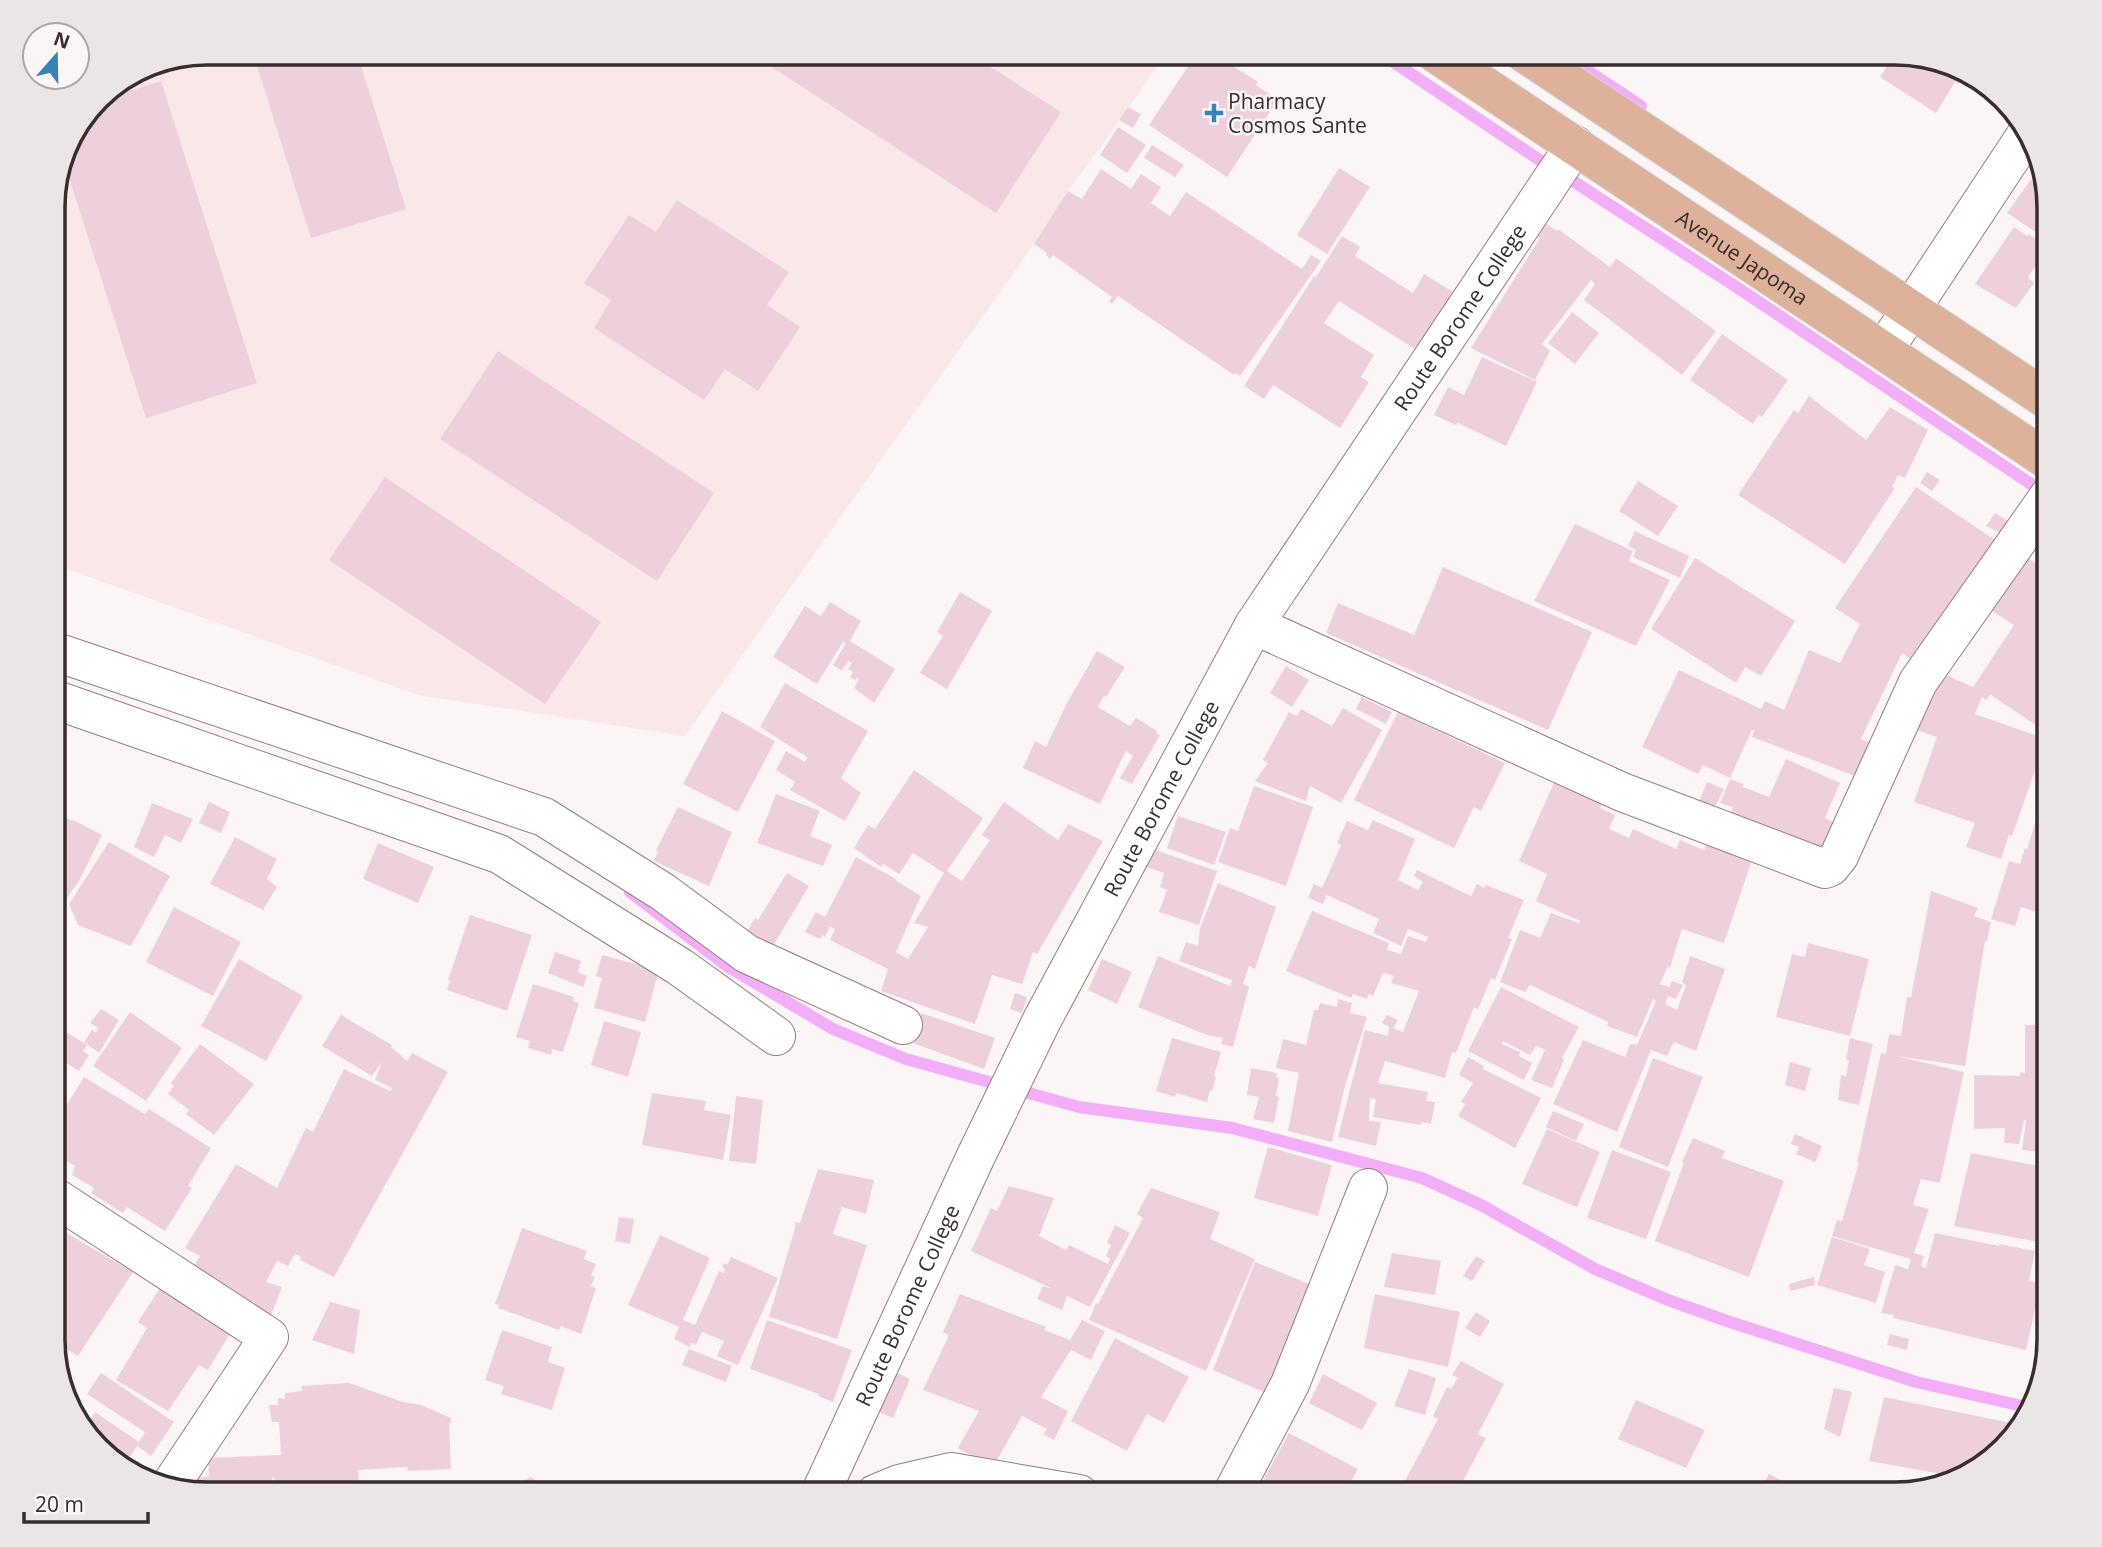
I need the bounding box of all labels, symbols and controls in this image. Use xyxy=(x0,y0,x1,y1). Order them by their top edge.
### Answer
north arrow xyxy=(21,21,91,91)
text: N xyxy=(50,25,74,55)
place label: Pharmacy Cosmos Sante xyxy=(1228,87,1367,139)
marker: Pharmacy Cosmos Sante xyxy=(1206,105,1222,121)
street label: Avenue Japoma xyxy=(1671,203,1814,311)
street label: Route Borome College xyxy=(1387,218,1532,416)
street label: Route Borome College xyxy=(1097,695,1225,901)
street label: Route Borome College xyxy=(849,1200,966,1410)
scale bar xyxy=(24,1480,149,1524)
text: 20 m xyxy=(35,1490,84,1518)

